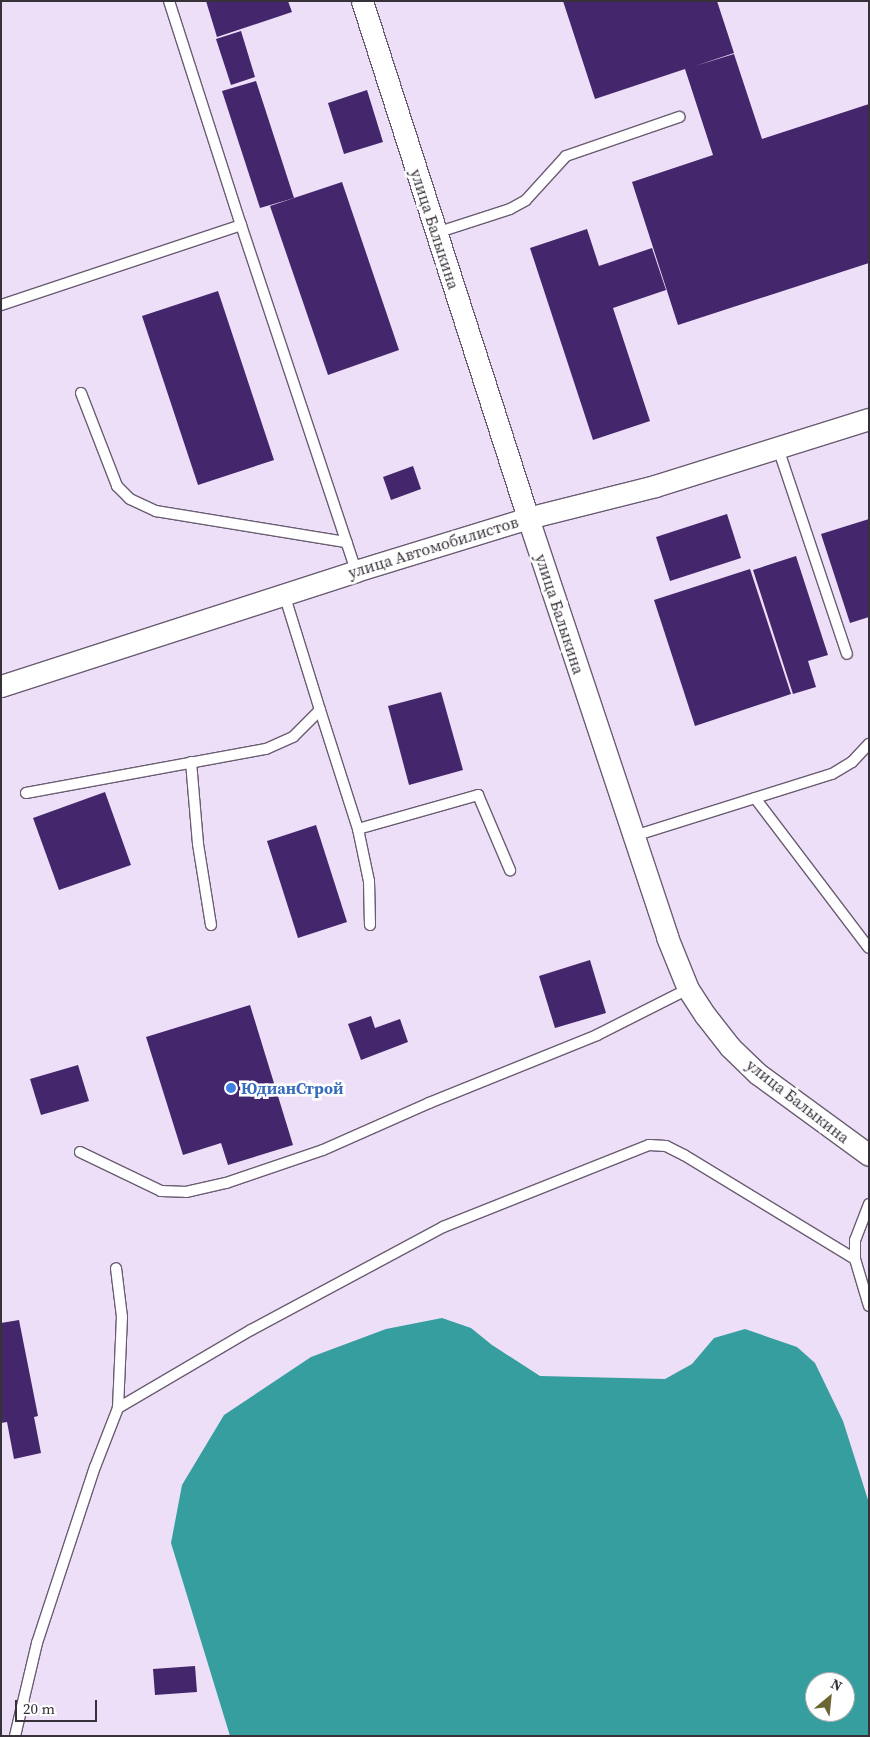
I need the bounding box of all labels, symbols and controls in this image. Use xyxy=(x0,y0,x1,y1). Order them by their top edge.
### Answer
street label: улица Балыкина xyxy=(406,166,464,292)
street label: улица Автомобилистов xyxy=(346,512,520,582)
street label: улица Балыкина xyxy=(531,551,589,677)
street label: улица Балыкина xyxy=(743,1055,853,1147)
place label: ЮдианСтрой xyxy=(241,1078,343,1098)
marker: ЮдианСтрой xyxy=(225,1082,237,1094)
north arrow xyxy=(805,1672,855,1722)
text: N xyxy=(827,1673,846,1696)
scale bar xyxy=(18,1690,100,1722)
text: 20 m xyxy=(23,1698,55,1719)

